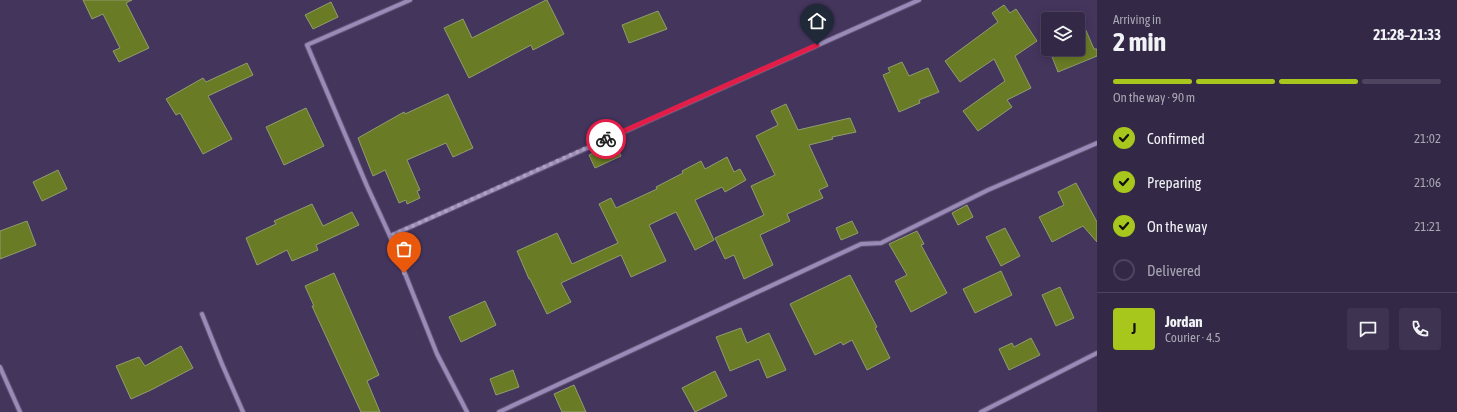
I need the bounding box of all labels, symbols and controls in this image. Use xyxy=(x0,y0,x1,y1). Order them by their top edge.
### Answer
pin xyxy=(800,4,834,45)
icon: home xyxy=(806,10,828,32)
map controls xyxy=(1041,12,1085,56)
button: layers xyxy=(1041,12,1085,56)
text: Arriving in xyxy=(1113,12,1161,27)
text: 21:28–21:33 xyxy=(1373,26,1441,43)
text: 2 min xyxy=(1113,27,1166,57)
text: On the way · 90 m xyxy=(1113,90,1195,105)
courier xyxy=(586,119,626,159)
icon: check xyxy=(1113,127,1135,149)
icon: bike xyxy=(595,128,617,150)
text: Confirmed xyxy=(1147,130,1205,147)
text: 21:02 xyxy=(1414,131,1441,146)
icon: check xyxy=(1113,171,1135,193)
text: Preparing xyxy=(1147,174,1201,191)
text: 21:06 xyxy=(1414,175,1441,190)
icon: check xyxy=(1113,215,1135,237)
text: On the way xyxy=(1147,218,1208,235)
text: 21:21 xyxy=(1414,219,1441,234)
pin xyxy=(387,232,421,273)
icon: bag xyxy=(393,238,415,260)
text: Delivered xyxy=(1147,262,1201,279)
button: chat xyxy=(1347,308,1389,350)
button: phone xyxy=(1399,308,1441,350)
text: Jordan xyxy=(1165,313,1203,330)
text: J xyxy=(1132,320,1136,337)
text: Courier · 4.5 xyxy=(1165,330,1221,345)

